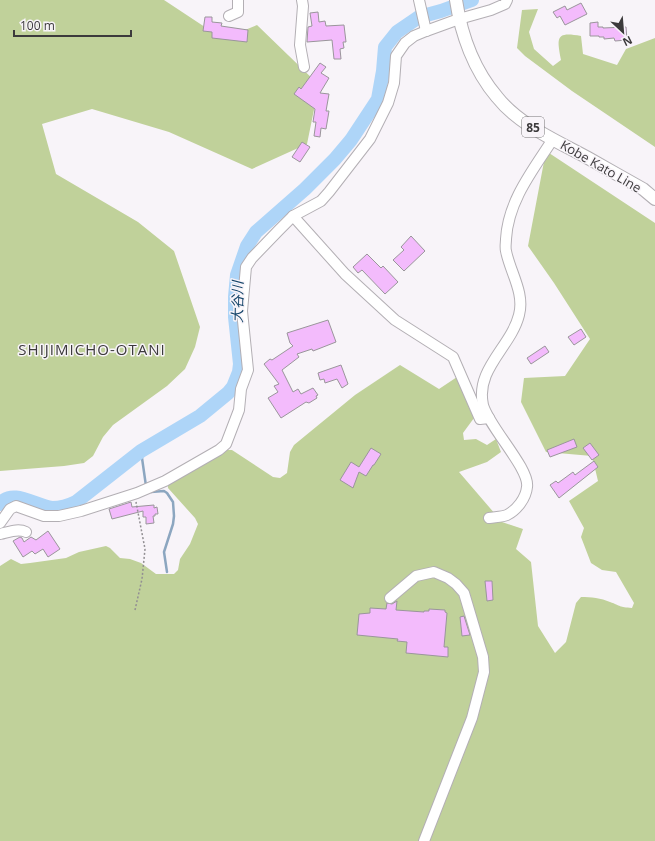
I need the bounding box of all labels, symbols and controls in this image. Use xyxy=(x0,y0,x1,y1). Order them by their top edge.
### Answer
scale bar xyxy=(14,12,131,38)
north arrow xyxy=(603,12,643,52)
text: 100 m xyxy=(20,17,55,34)
text: N xyxy=(620,33,635,50)
road number: 85 xyxy=(522,117,544,137)
street label: Kobe Kato Line xyxy=(557,136,645,196)
water label: 大谷川 xyxy=(227,279,247,323)
district label: SHIJIMICHO-OTANI xyxy=(18,339,166,359)

